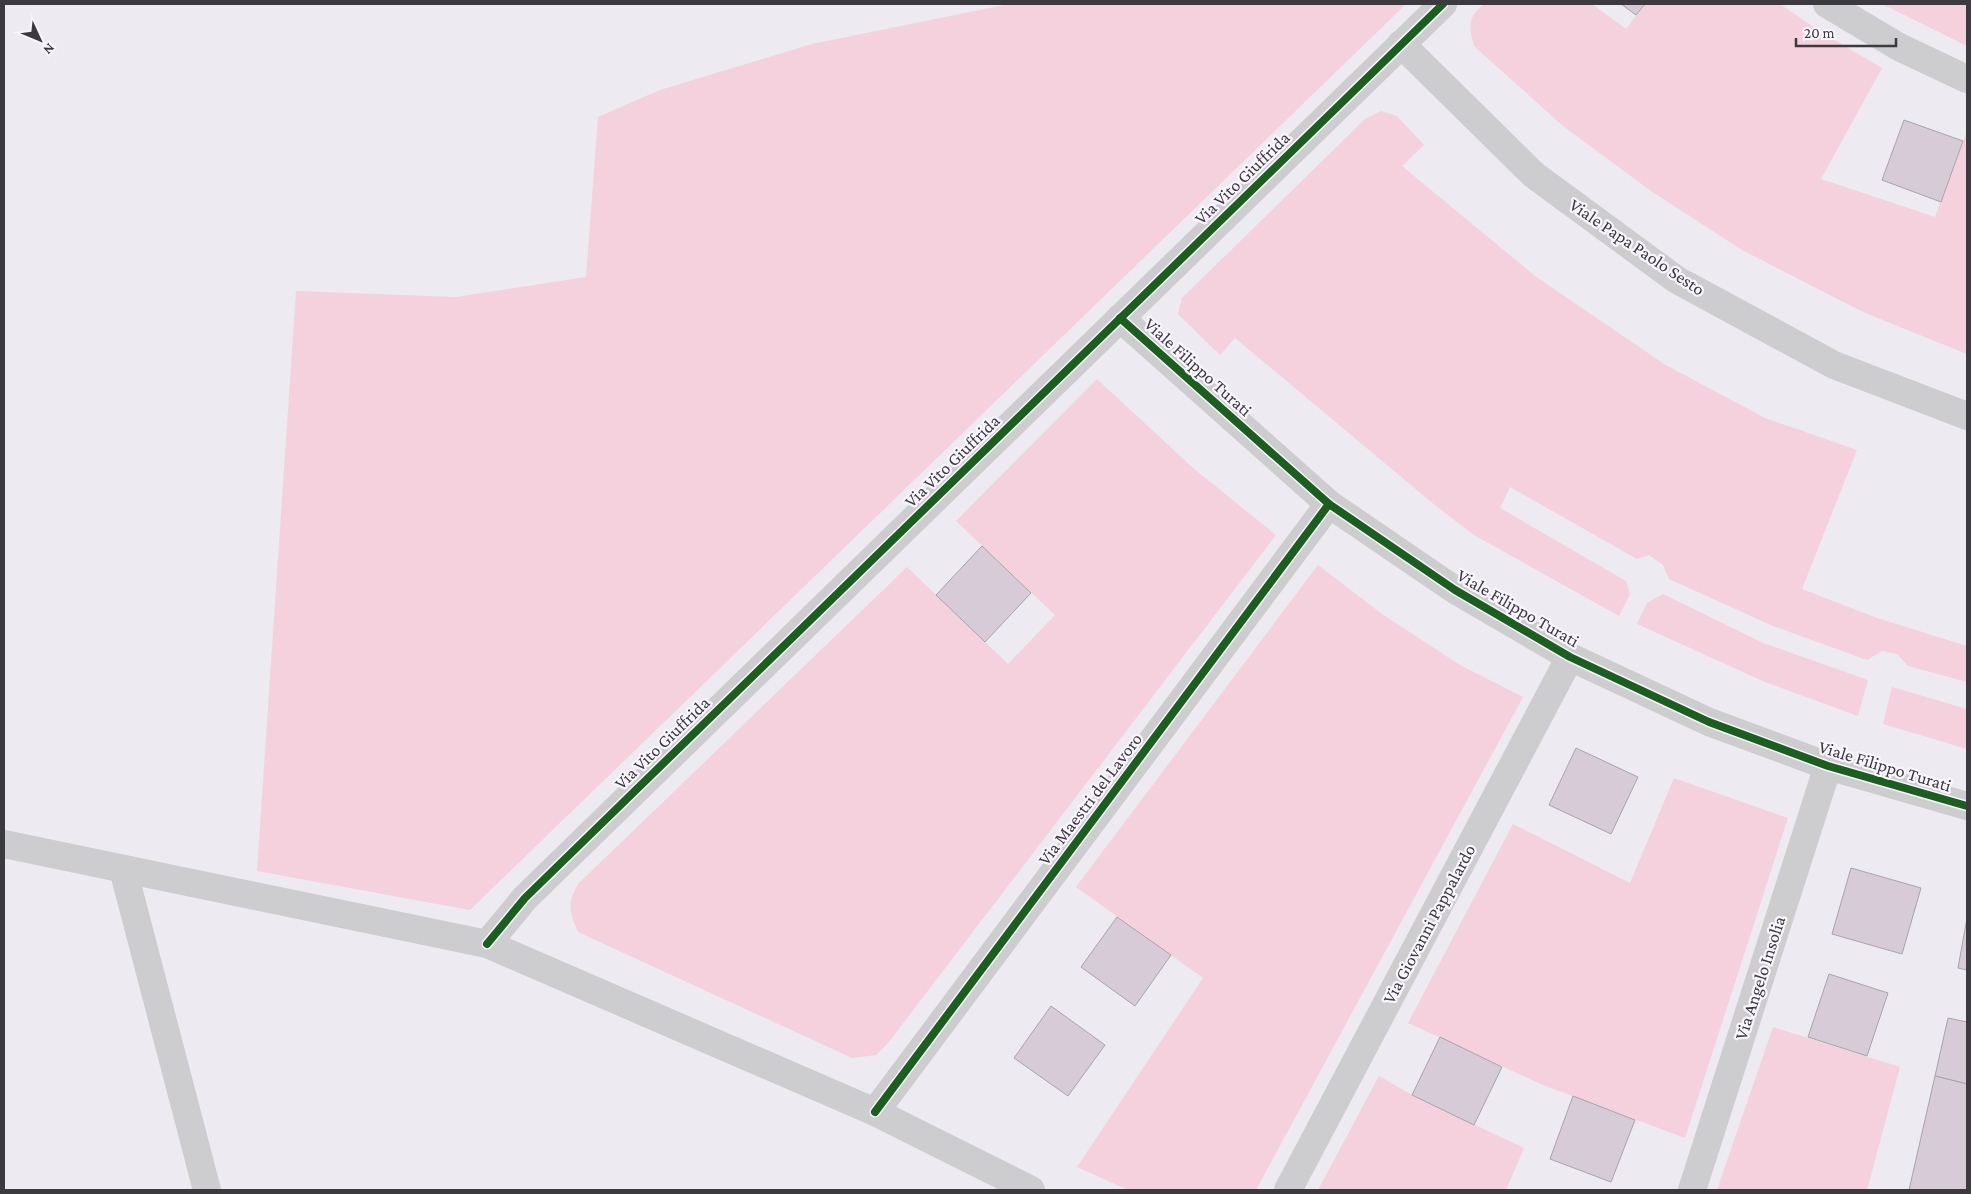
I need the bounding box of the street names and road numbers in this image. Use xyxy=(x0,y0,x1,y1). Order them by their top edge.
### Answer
street label: Via Vito Giuffrida xyxy=(1190,128,1294,228)
street label: Viale Papa Paolo Sesto xyxy=(1566,194,1708,300)
street label: Viale Filippo Turati xyxy=(1140,314,1256,421)
street label: Via Vito Giuffrida xyxy=(900,411,1004,511)
street label: Viale Filippo Turati xyxy=(1453,565,1583,651)
street label: Via Vito Giuffrida xyxy=(610,693,714,793)
street label: Via Maestri del Lavoro xyxy=(1034,729,1146,869)
street label: Viale Filippo Turati xyxy=(1816,736,1954,796)
street label: Via Giovanni Pappalardo xyxy=(1379,841,1479,1007)
street label: Via Angelo Insolia xyxy=(1731,914,1789,1042)

